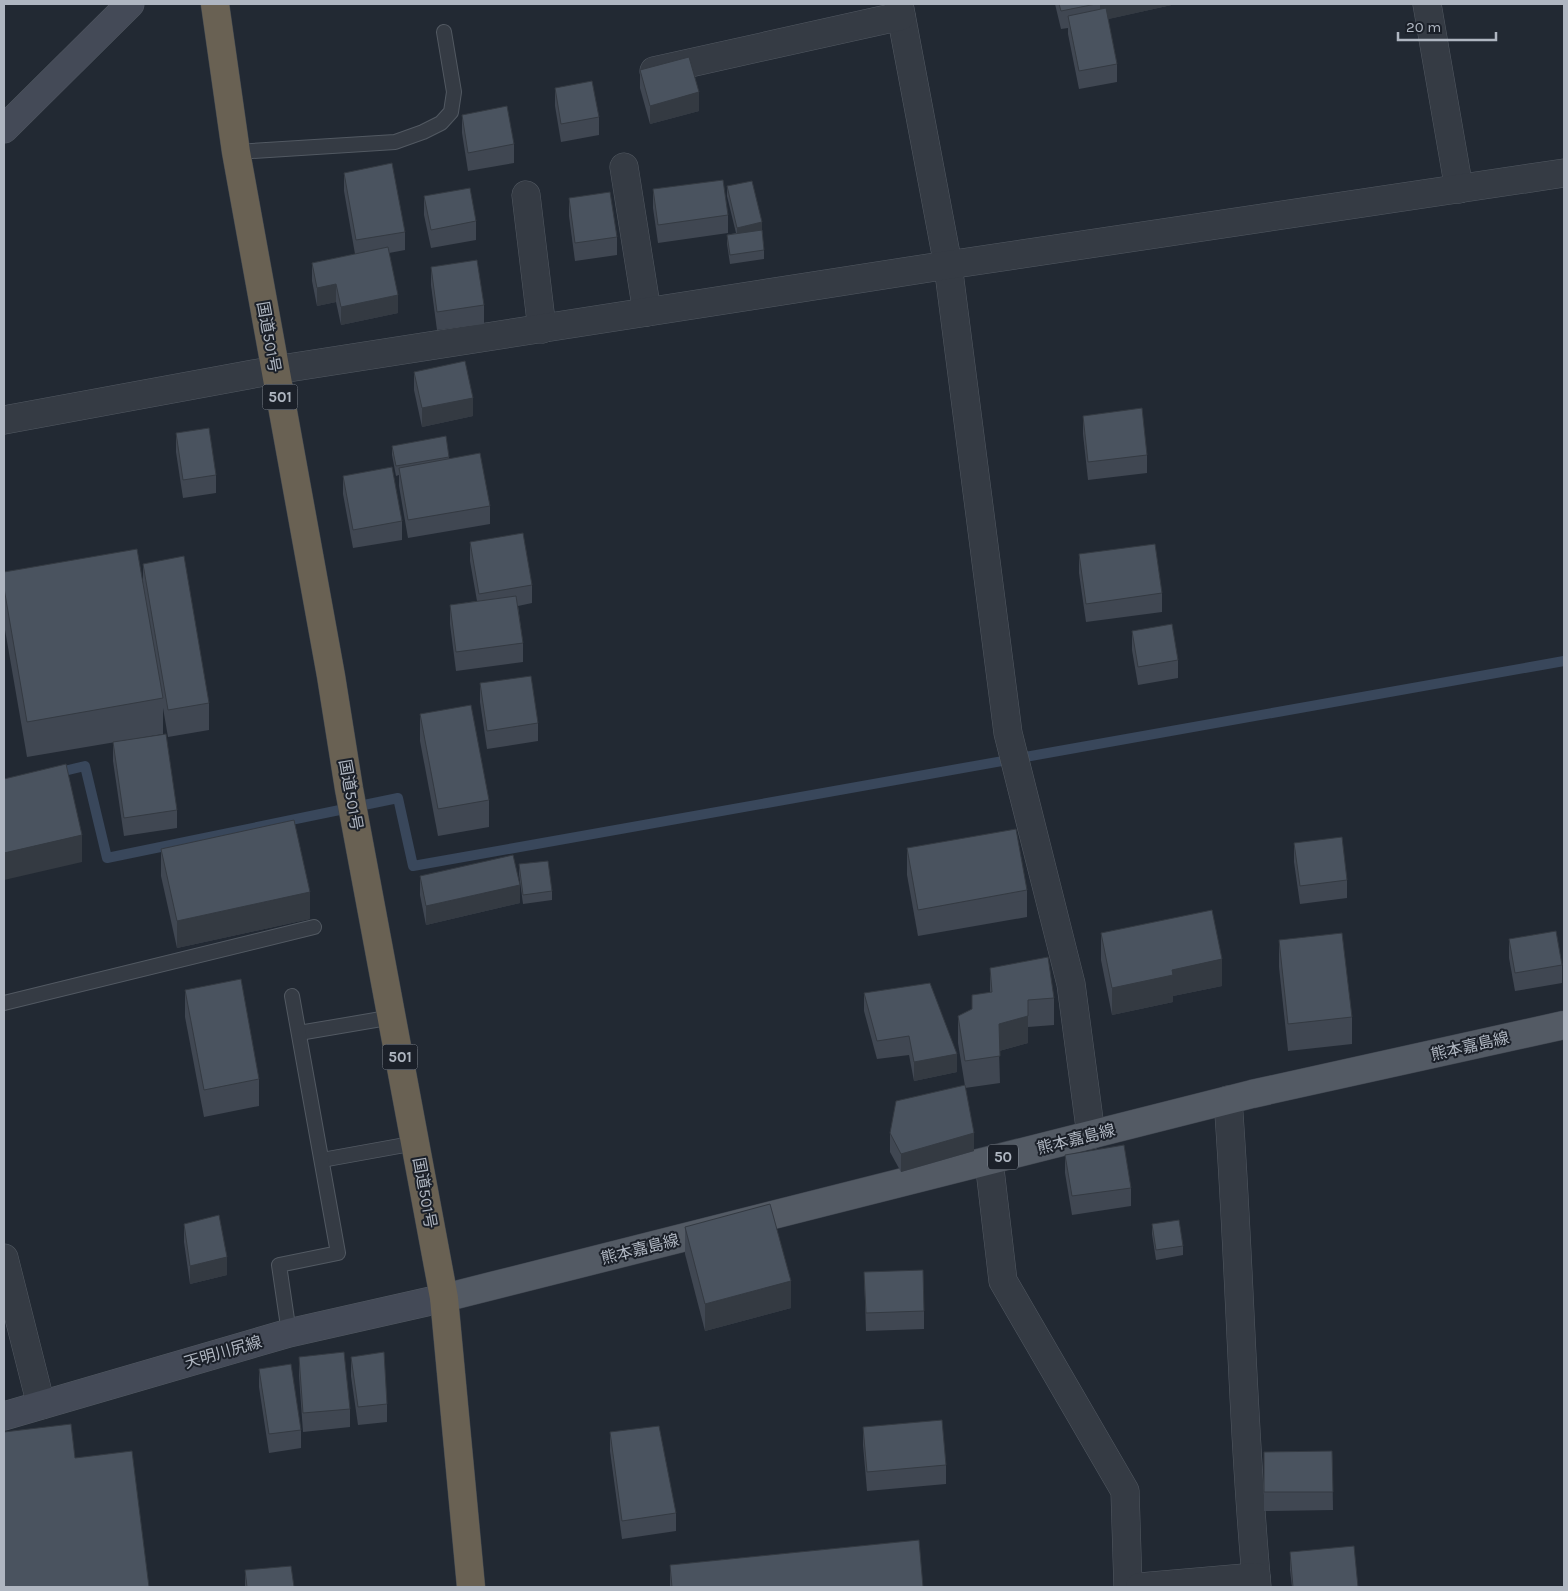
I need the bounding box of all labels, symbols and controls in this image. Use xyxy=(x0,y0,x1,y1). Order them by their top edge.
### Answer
scale bar xyxy=(1398,10,1496,42)
text: 20 m xyxy=(1406,18,1441,36)
street label: 国道501号 xyxy=(253,300,285,374)
road number: 501 xyxy=(262,384,298,410)
street label: 国道501号 xyxy=(335,758,367,832)
street label: 熊本嘉島線 xyxy=(1429,1028,1511,1064)
road number: 501 xyxy=(382,1044,418,1070)
street label: 熊本嘉島線 xyxy=(1035,1120,1117,1158)
road number: 50 xyxy=(988,1144,1018,1170)
street label: 国道501号 xyxy=(409,1156,441,1230)
street label: 熊本嘉島線 xyxy=(599,1230,681,1268)
street label: 天明川尻線 xyxy=(182,1332,264,1372)

